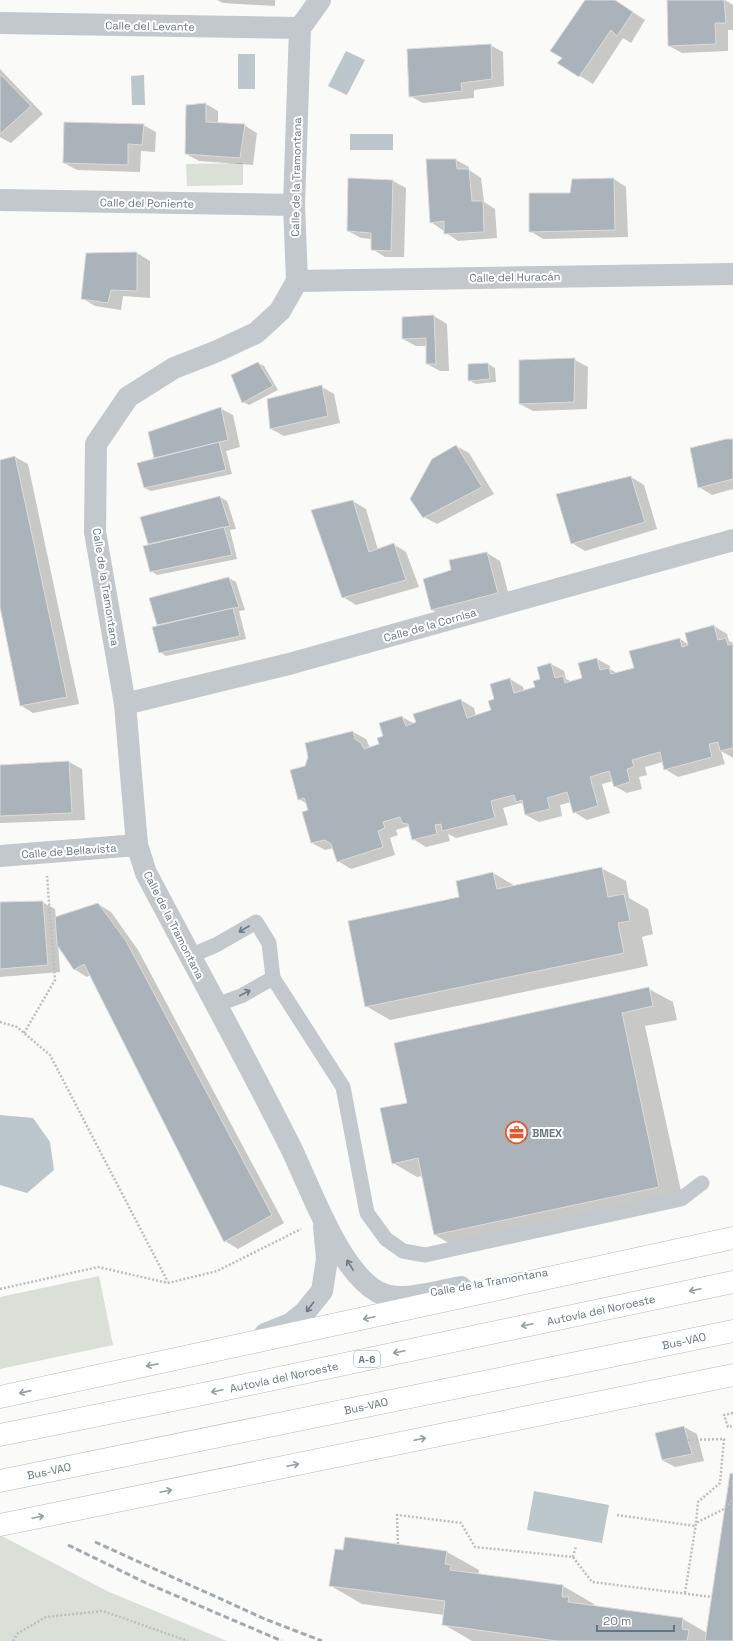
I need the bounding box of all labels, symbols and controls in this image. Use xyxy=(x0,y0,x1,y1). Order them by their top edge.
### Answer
street label: Calle del Levante xyxy=(105,18,195,34)
street label: Calle de la Tramontana xyxy=(288,117,304,237)
street label: Calle del Poniente xyxy=(100,195,194,211)
street label: Calle del Huracán xyxy=(469,269,561,285)
street label: Calle de la Tramontana xyxy=(90,527,122,648)
street label: Calle de la Cornisa xyxy=(382,605,479,645)
street label: Calle de Bellavista xyxy=(21,841,118,861)
street label: Calle de la Tramontana xyxy=(141,869,208,982)
one-way arrow xyxy=(238,926,250,934)
one-way arrow xyxy=(239,989,251,997)
office icon: BMEX xyxy=(504,1120,530,1146)
place label: BMEX xyxy=(532,1126,562,1140)
one-way arrow xyxy=(346,1259,354,1271)
street label: Calle de la Tramontana xyxy=(429,1265,550,1299)
one-way arrow xyxy=(689,1286,702,1294)
street label: Autovía del Noroeste xyxy=(546,1292,656,1328)
one-way arrow xyxy=(305,1301,314,1312)
one-way arrow xyxy=(363,1314,376,1322)
one-way arrow xyxy=(520,1322,533,1330)
street label: Bus-VAO xyxy=(661,1330,707,1352)
one-way arrow xyxy=(393,1349,406,1357)
road number: A-6 xyxy=(354,1351,380,1367)
street label: Autovía del Noroeste xyxy=(229,1359,339,1395)
one-way arrow xyxy=(146,1361,159,1369)
one-way arrow xyxy=(211,1387,224,1395)
one-way arrow xyxy=(19,1388,32,1396)
street label: Bus-VAO xyxy=(343,1395,389,1417)
one-way arrow xyxy=(413,1434,426,1442)
street label: Bus-VAO xyxy=(26,1460,72,1482)
one-way arrow xyxy=(286,1460,299,1468)
one-way arrow xyxy=(159,1487,172,1495)
one-way arrow xyxy=(31,1513,44,1521)
scale bar xyxy=(597,1607,674,1633)
text: 20 m xyxy=(603,1613,631,1629)

